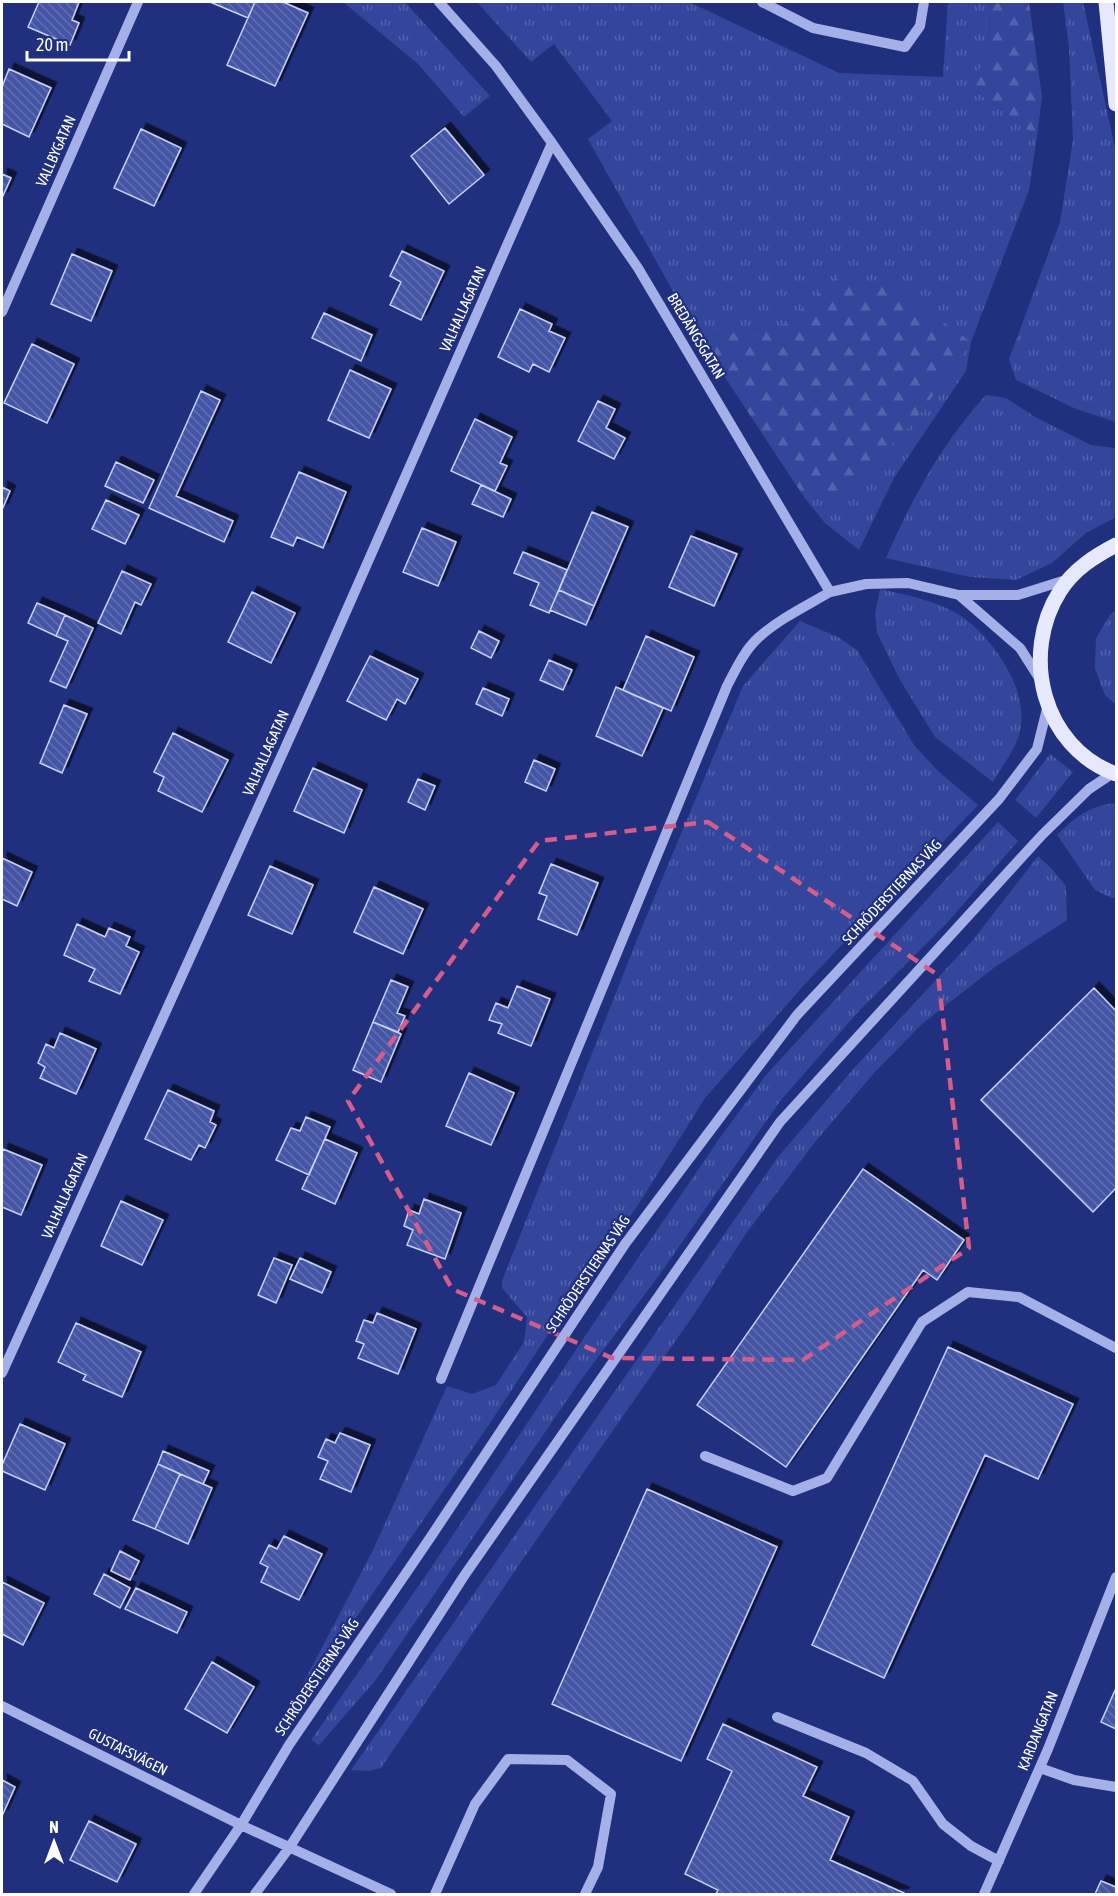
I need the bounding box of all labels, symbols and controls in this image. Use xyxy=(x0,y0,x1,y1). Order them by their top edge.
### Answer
scale bar xyxy=(27,24,129,62)
text: 20 m xyxy=(36,34,68,55)
street label: VALLBYGATAN xyxy=(32,113,79,189)
street label: VALHALLAGATAN xyxy=(436,263,489,354)
street label: BREDÄNGSGATAN xyxy=(664,290,729,382)
street label: VALHALLAGATAN xyxy=(239,707,292,798)
street label: SCHRÖDERSTIERNAS VÄG xyxy=(838,835,945,948)
street label: VALHALLAGATAN xyxy=(38,1150,91,1241)
street label: SCHRÖDERSTIERNAS VÄG xyxy=(542,1212,633,1336)
street label: SCHRÖDERSTIERNAS VÄG xyxy=(271,1615,362,1739)
street label: KARDANGATAN xyxy=(1014,1689,1061,1773)
street label: GUSTAFSVÄGEN xyxy=(86,1724,171,1779)
north arrow xyxy=(24,1812,84,1872)
text: N xyxy=(49,1818,59,1836)

